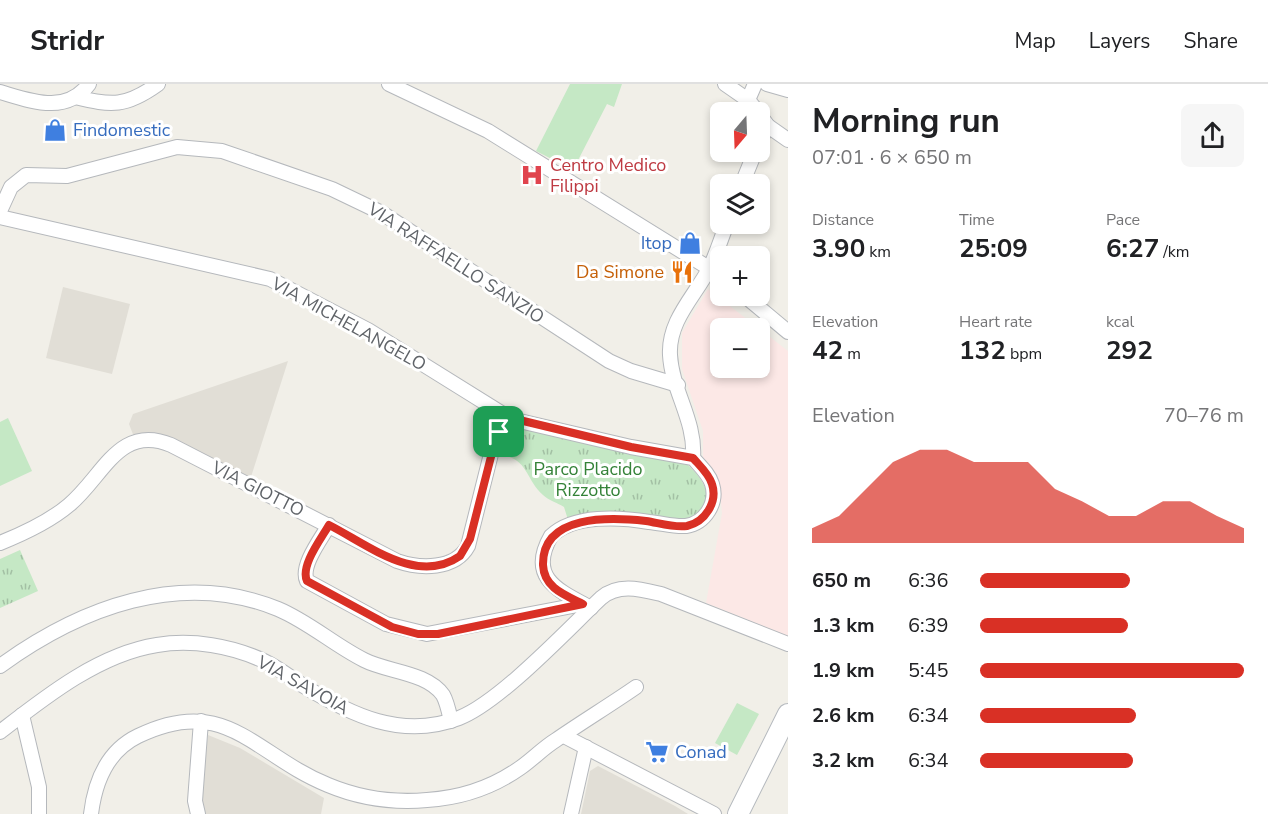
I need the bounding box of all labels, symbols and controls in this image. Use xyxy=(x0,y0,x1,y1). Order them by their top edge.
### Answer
text: Stridr xyxy=(30,22,104,60)
text: Map xyxy=(1014,27,1056,55)
text: Layers xyxy=(1089,27,1150,55)
text: Share xyxy=(1183,27,1238,55)
text: Morning run xyxy=(812,99,1000,144)
north arrow xyxy=(710,102,770,162)
map controls xyxy=(710,102,770,378)
button: share xyxy=(1181,104,1244,167)
shop icon: Findomestic xyxy=(42,117,68,143)
place label: Findomestic xyxy=(73,118,170,142)
text: 07:01 · 6 × 650 m xyxy=(812,144,972,171)
place label: Centro Medico Filippi xyxy=(550,153,666,198)
hospital icon: Centro Medico Filippi xyxy=(519,162,545,188)
button: layers xyxy=(710,174,770,234)
street label: VIA RAFFAELLO SANZIO xyxy=(362,196,549,329)
text: Distance xyxy=(812,209,874,231)
text: Time xyxy=(959,209,995,231)
text: Pace xyxy=(1106,209,1140,231)
shop icon: Itop xyxy=(677,230,703,256)
place label: Itop xyxy=(641,231,672,255)
text: 3.90 xyxy=(812,231,865,266)
text: 25:09 xyxy=(959,231,1028,266)
text: 6:27 xyxy=(1106,231,1159,266)
text: km xyxy=(865,241,891,263)
text: /km xyxy=(1159,241,1190,263)
button: + xyxy=(710,246,770,306)
restaurant icon: Da Simone xyxy=(669,259,695,285)
place label: Da Simone xyxy=(576,260,664,284)
street label: VIA MICHELANGELO xyxy=(266,271,431,377)
text: Elevation xyxy=(812,311,878,333)
text: Heart rate xyxy=(959,311,1032,333)
text: kcal xyxy=(1106,311,1134,333)
button: − xyxy=(710,318,770,378)
text: 42 xyxy=(812,333,843,368)
text: 132 xyxy=(959,333,1006,368)
text: 292 xyxy=(1106,333,1153,368)
text: m xyxy=(843,343,861,365)
text: bpm xyxy=(1006,343,1042,365)
text: Elevation xyxy=(812,402,895,429)
text: 70–76 m xyxy=(1164,402,1244,429)
pin xyxy=(473,406,524,457)
icon: arrive xyxy=(482,415,515,448)
street label: VIA GIOTTO xyxy=(207,455,308,522)
park label: Parco Placido Rizzotto xyxy=(534,457,642,502)
text: 650 m xyxy=(812,567,871,594)
text: 6:36 xyxy=(908,567,949,594)
text: 1.3 km xyxy=(812,612,875,639)
text: 6:39 xyxy=(908,612,949,639)
street label: VIA SAVOIA xyxy=(252,649,353,720)
text: 1.9 km xyxy=(812,657,875,684)
text: 5:45 xyxy=(908,657,949,684)
text: 2.6 km xyxy=(812,702,875,729)
text: 6:34 xyxy=(908,702,949,729)
supermarket icon: Conad xyxy=(644,739,670,765)
place label: Conad xyxy=(675,740,727,764)
text: 3.2 km xyxy=(812,747,875,774)
text: 6:34 xyxy=(908,747,949,774)

